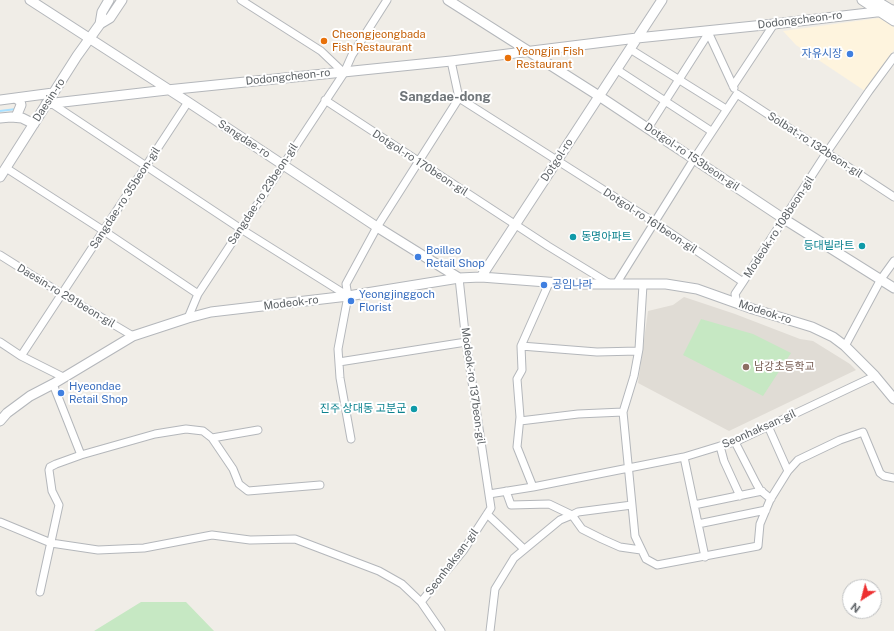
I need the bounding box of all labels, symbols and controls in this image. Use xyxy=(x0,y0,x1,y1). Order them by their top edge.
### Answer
street label: Dodongcheon-ro xyxy=(757,8,843,32)
place label: Cheongjeongbada Fish Restaurant xyxy=(332,28,426,54)
marker: Cheongjeongbada Fish Restaurant xyxy=(319,36,329,46)
place label: Yeongjin Fish Restaurant xyxy=(516,45,584,71)
place label: 자유시장 xyxy=(802,47,842,61)
marker: 자유시장 xyxy=(845,49,855,59)
marker: Yeongjin Fish Restaurant xyxy=(503,53,513,63)
street label: Dodongcheon-ro xyxy=(245,66,331,88)
street label: Daesin-ro xyxy=(30,76,68,124)
district label: Sangdae-dong xyxy=(399,89,491,105)
street label: Solbat-ro 132beon-gil xyxy=(765,109,865,181)
street label: Sangdae-ro xyxy=(215,117,273,161)
street label: Dotgol-ro 153beon-gil xyxy=(642,120,742,194)
street label: Dotgol-ro 170beon-gil xyxy=(370,127,470,199)
street label: Dotgol-ro xyxy=(538,136,576,184)
street label: Sangdae-ro 23beon-gil xyxy=(225,141,301,247)
street label: Sangdae-ro 35beon-gil xyxy=(87,144,163,252)
street label: Modeok-ro 108beon-gil xyxy=(741,174,817,280)
street label: Dotgol-ro 161beon-gil xyxy=(600,186,700,256)
place label: 동명아파트 xyxy=(581,230,632,244)
marker: 동명아파트 xyxy=(568,232,578,242)
place label: 등대빌라트 xyxy=(803,239,854,253)
marker: 등대빌라트 xyxy=(857,241,867,251)
place label: Boilleo Retail Shop xyxy=(426,244,485,270)
marker: Boilleo Retail Shop xyxy=(413,252,423,262)
street label: Daesin-ro 291beon-gil xyxy=(15,261,117,331)
place label: 공임나라 xyxy=(552,278,592,292)
marker: 공임나라 xyxy=(539,280,549,290)
place label: Yeongjinggoch Florist xyxy=(359,288,435,314)
street label: Modeok-ro xyxy=(263,293,319,313)
marker: Yeongjinggoch Florist xyxy=(346,296,356,306)
street label: Modeok-ro xyxy=(737,297,793,327)
street label: Modeok-ro 137beon-gil xyxy=(458,327,488,445)
place label: 남강초등학교 xyxy=(754,360,815,374)
marker: 남강초등학교 xyxy=(741,362,751,372)
place label: Hyeondae Retail Shop xyxy=(69,380,128,406)
marker: Hyeondae Retail Shop xyxy=(56,388,66,398)
place label: 진주 상대동 고분군 xyxy=(320,402,406,416)
marker: 진주 상대동 고분군 xyxy=(409,404,419,414)
street label: Seonhaksan-gil xyxy=(720,407,798,451)
street label: Seonhaksan-gil xyxy=(423,526,481,598)
north arrow xyxy=(842,579,882,619)
text: N xyxy=(849,601,863,615)

